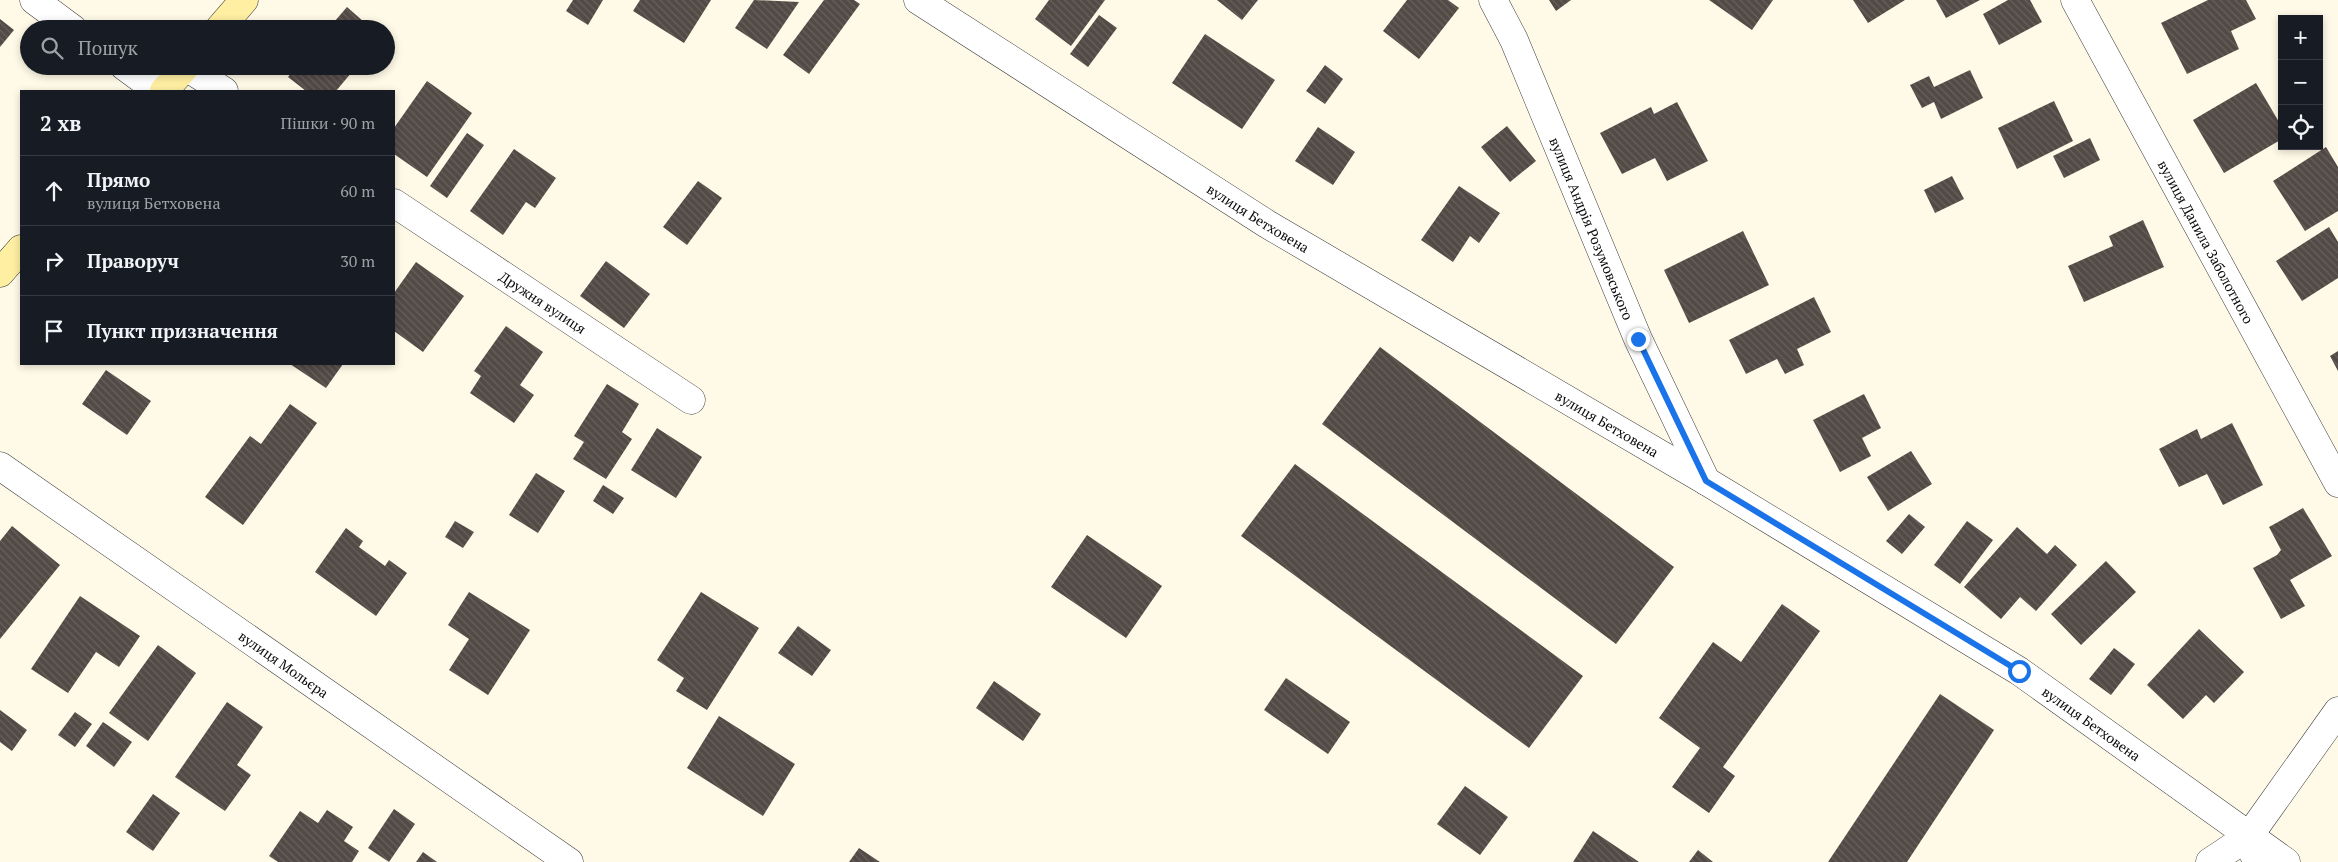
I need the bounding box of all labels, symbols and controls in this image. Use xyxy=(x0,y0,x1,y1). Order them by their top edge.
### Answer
map controls xyxy=(2278,15,2323,150)
button: + xyxy=(2278,15,2323,60)
search box xyxy=(20,20,395,75)
icon: search xyxy=(38,34,66,62)
text: Пошук xyxy=(78,35,138,60)
button: − xyxy=(2278,60,2323,105)
button: locate xyxy=(2278,105,2323,150)
text: 2 хв xyxy=(40,109,81,137)
text: Пішки · 90 m xyxy=(281,112,375,134)
street label: вулиця Андрія Розумовського xyxy=(1546,134,1639,323)
street label: вулиця Данила Заболотного xyxy=(2154,156,2259,327)
text: Прямо xyxy=(87,167,150,192)
icon: ahead xyxy=(40,177,68,205)
street label: вулиця Бетховена xyxy=(1204,179,1313,256)
text: 60 m xyxy=(340,180,375,202)
text: вулиця Бетховена xyxy=(87,192,220,214)
icon: right xyxy=(40,247,68,275)
text: Праворуч xyxy=(87,248,179,273)
text: 30 m xyxy=(340,250,375,272)
street label: Дружня вулиця xyxy=(496,266,590,338)
icon: arrive xyxy=(40,317,68,345)
text: Пункт призначення xyxy=(87,318,278,343)
route end xyxy=(1627,328,1650,351)
street label: вулиця Бетховена xyxy=(1552,385,1663,461)
street label: вулиця Мольєра xyxy=(235,626,333,702)
route start xyxy=(2008,660,2031,683)
street label: вулиця Бетховена xyxy=(2039,681,2145,765)

